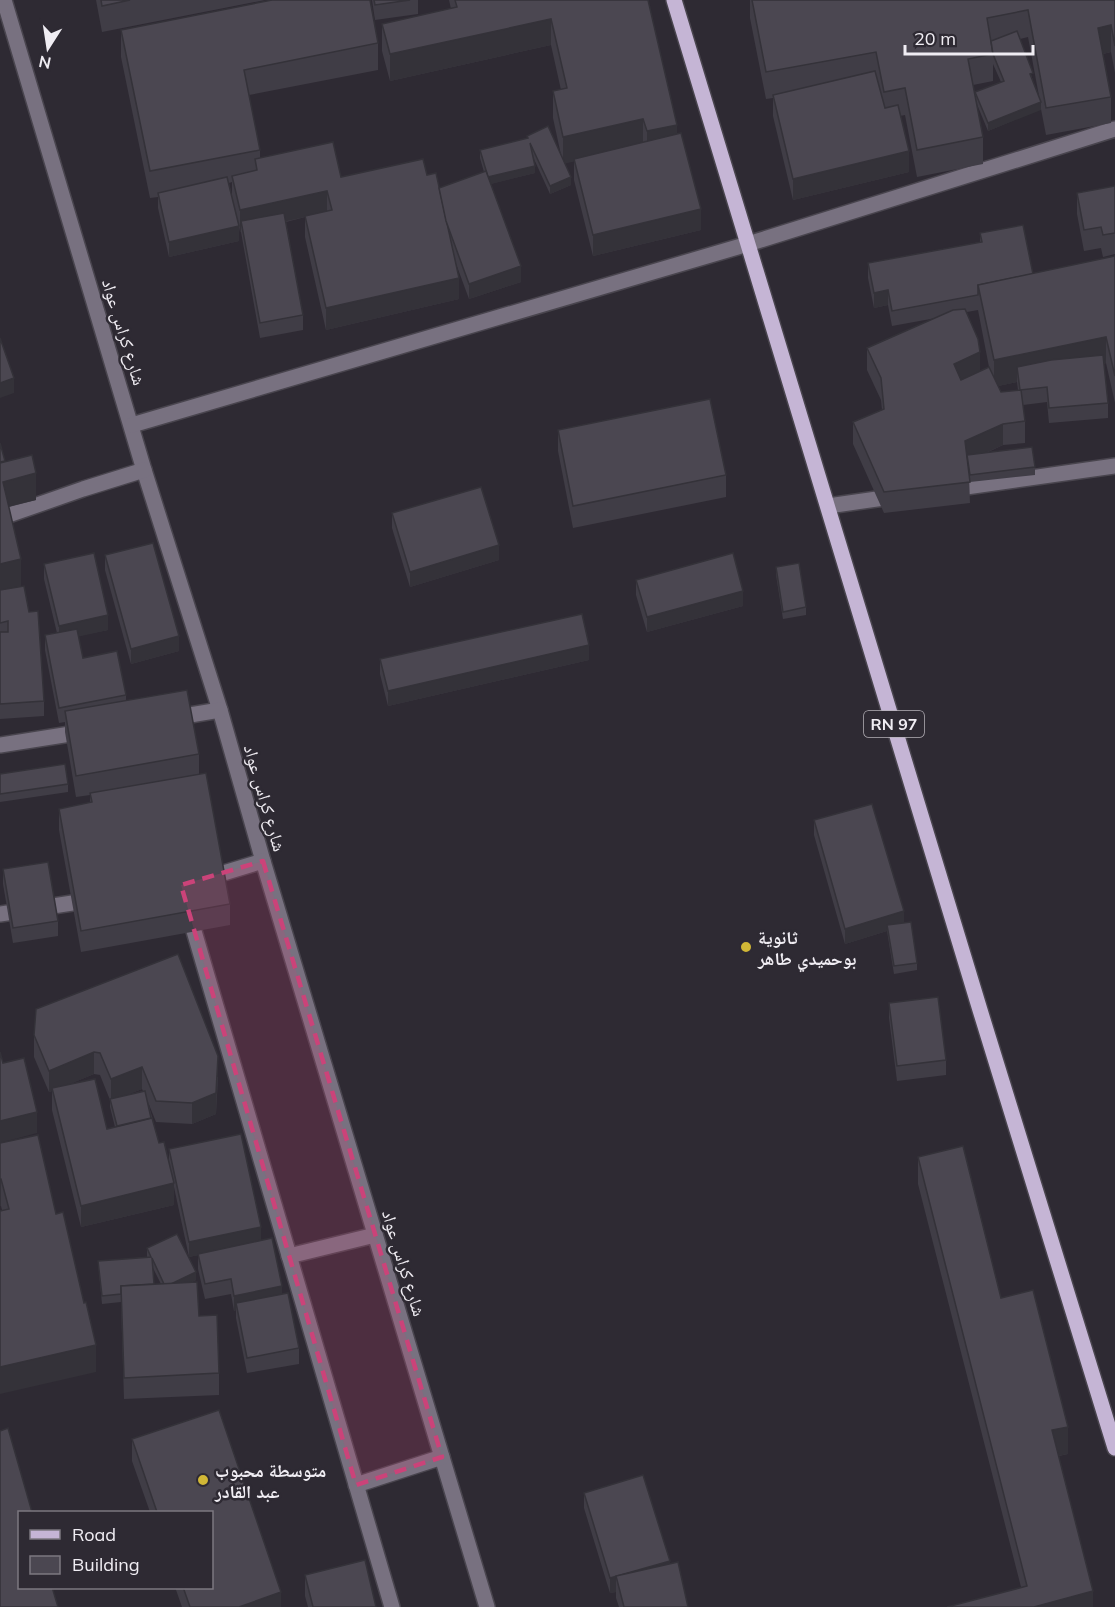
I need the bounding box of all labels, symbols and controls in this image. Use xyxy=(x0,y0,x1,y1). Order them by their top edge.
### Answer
north arrow xyxy=(18,18,78,78)
scale bar xyxy=(905,18,1032,56)
text: 20 m xyxy=(914,27,956,50)
text: N xyxy=(37,52,53,74)
street label: شارع كراس عواد xyxy=(97,276,151,388)
road number: RN 97 xyxy=(864,711,924,737)
street label: شارع كراس عواد xyxy=(239,742,291,854)
place label: ثانوية بوحميدي طاهر xyxy=(757,926,857,973)
marker: ثانوية بوحميدي طاهر xyxy=(739,940,753,954)
street label: شارع كراس عواد xyxy=(377,1207,431,1319)
place label: متوسطة محبوب عبد القادر xyxy=(214,1459,326,1503)
marker: متوسطة محبوب عبد القادر xyxy=(196,1473,210,1487)
legend xyxy=(18,1511,213,1589)
text: Road xyxy=(72,1523,116,1546)
text: Building xyxy=(72,1553,140,1576)

